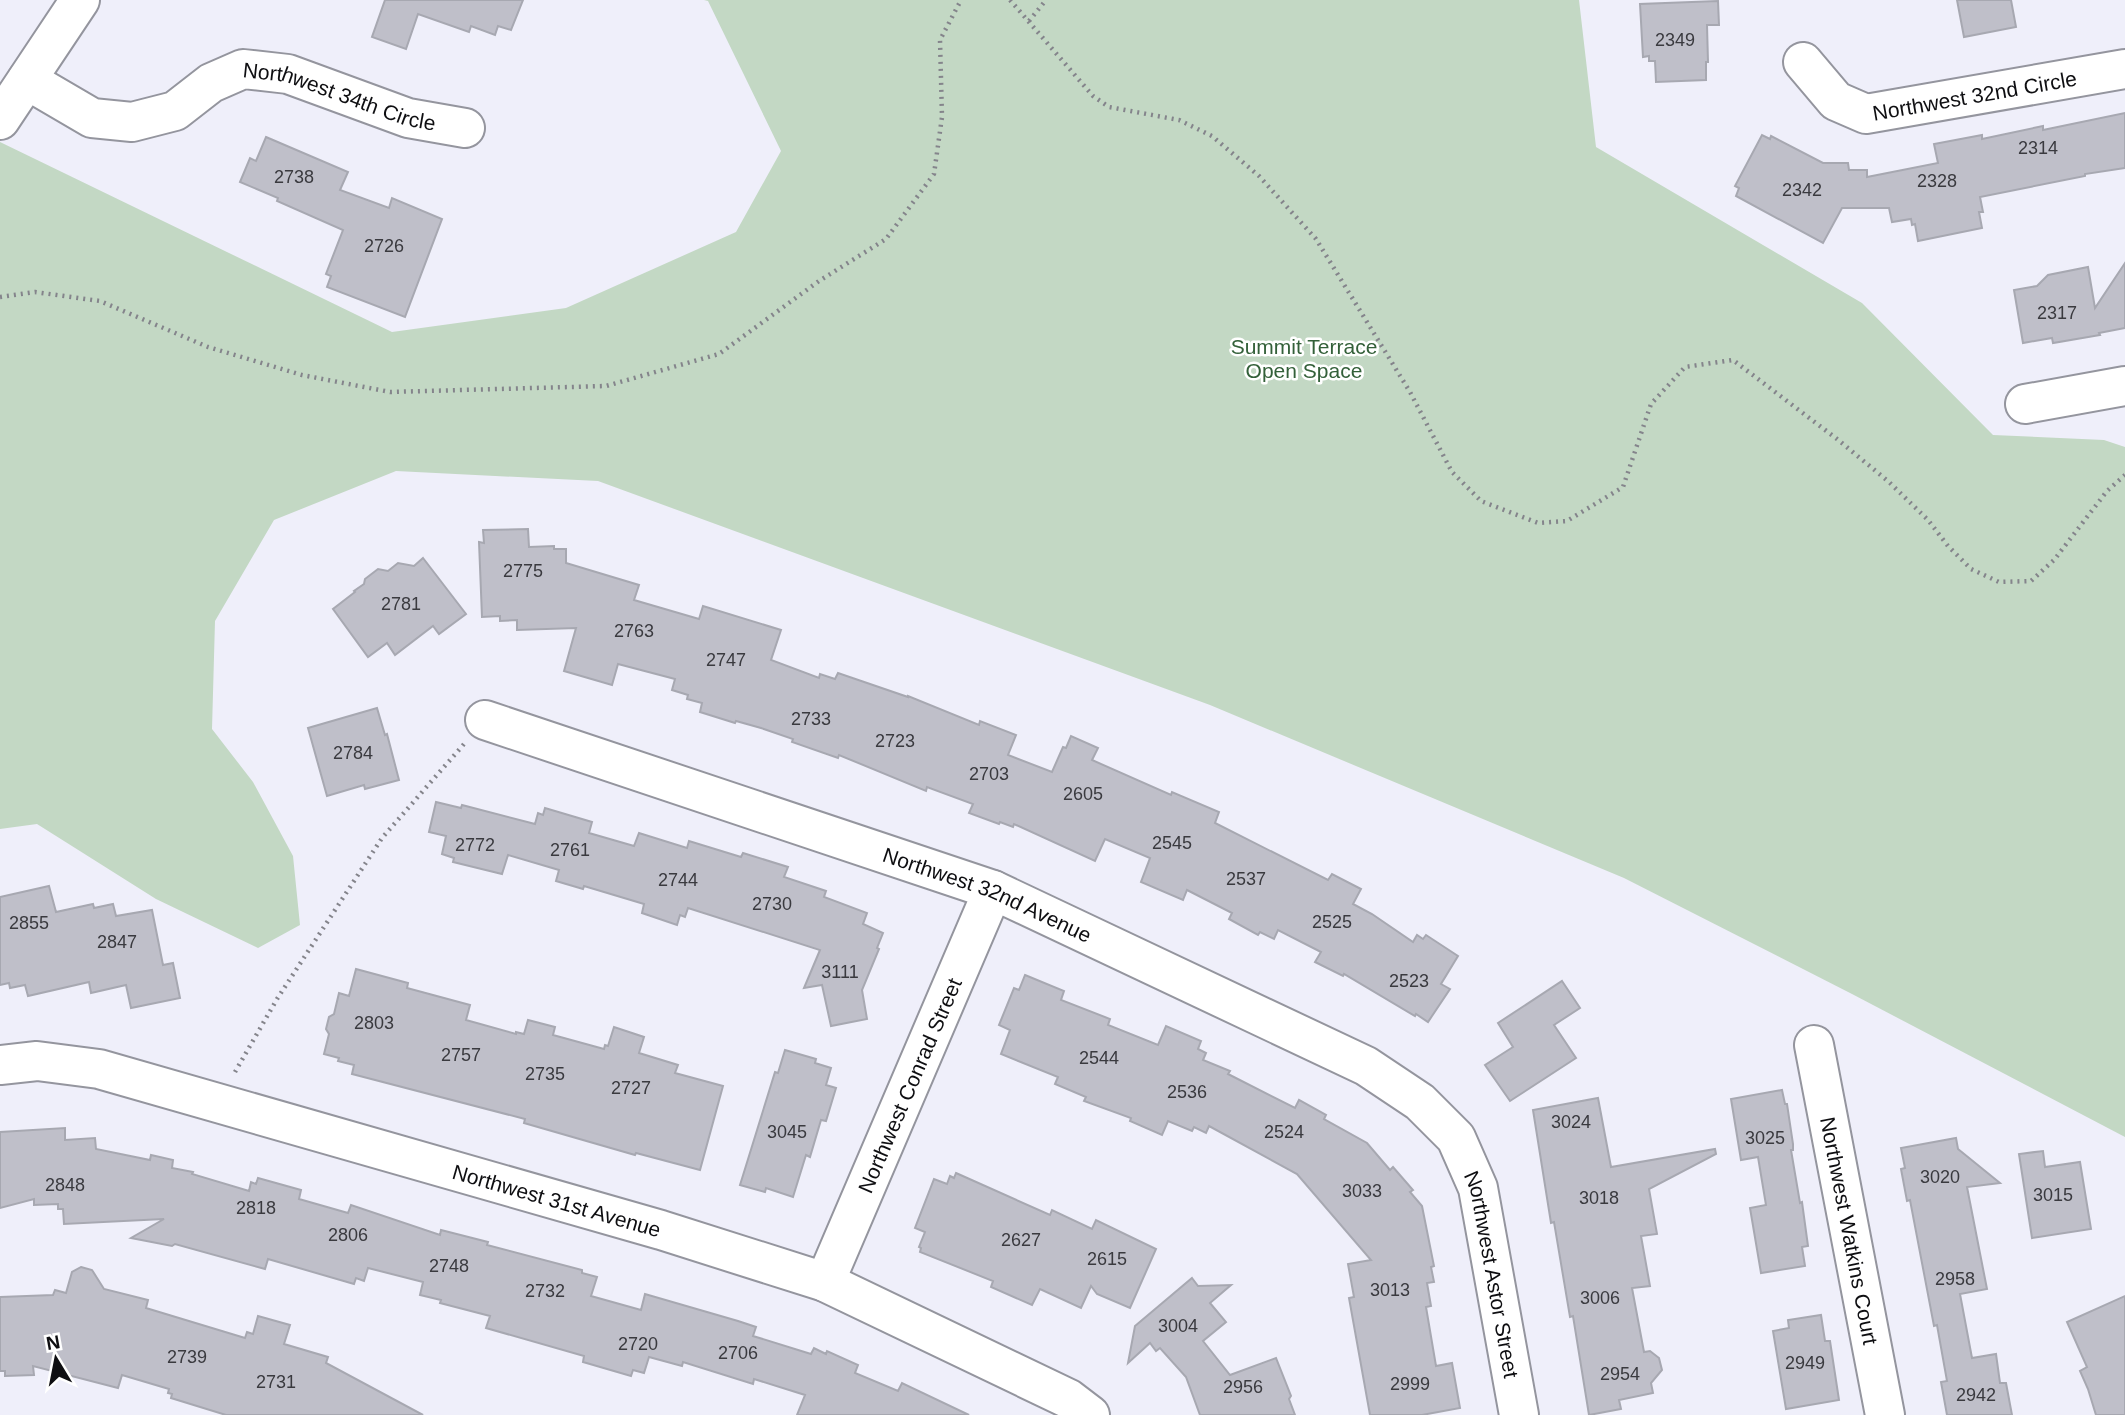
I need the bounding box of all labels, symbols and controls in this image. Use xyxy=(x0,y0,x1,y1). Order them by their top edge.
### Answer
house number: 2349 xyxy=(1655,30,1695,50)
street label: Northwest 34th Circle xyxy=(242,58,438,134)
street label: Northwest 32nd Circle xyxy=(1871,66,2078,124)
house number: 2314 xyxy=(2018,138,2058,158)
house number: 2738 xyxy=(274,167,314,187)
house number: 2328 xyxy=(1917,171,1957,191)
house number: 2342 xyxy=(1782,180,1822,200)
house number: 2726 xyxy=(364,236,404,256)
house number: 2317 xyxy=(2037,303,2077,323)
park label: Summit Terrace Open Space xyxy=(1231,335,1377,382)
house number: 2775 xyxy=(503,561,543,581)
house number: 2781 xyxy=(381,594,421,614)
house number: 2763 xyxy=(614,621,654,641)
house number: 2747 xyxy=(706,650,746,670)
house number: 2733 xyxy=(791,709,831,729)
house number: 2723 xyxy=(875,731,915,751)
house number: 2784 xyxy=(333,743,373,763)
house number: 2703 xyxy=(969,764,1009,784)
house number: 2605 xyxy=(1063,784,1103,804)
house number: 2545 xyxy=(1152,833,1192,853)
house number: 2772 xyxy=(455,835,495,855)
house number: 2761 xyxy=(550,840,590,860)
street label: Northwest 32nd Avenue xyxy=(880,843,1095,946)
house number: 2537 xyxy=(1226,869,1266,889)
house number: 2744 xyxy=(658,870,698,890)
house number: 2730 xyxy=(752,894,792,914)
house number: 2525 xyxy=(1312,912,1352,932)
house number: 2855 xyxy=(9,913,49,933)
house number: 2847 xyxy=(97,932,137,952)
house number: 3111 xyxy=(821,962,859,982)
house number: 2523 xyxy=(1389,971,1429,991)
street label: Northwest Conrad Street xyxy=(853,974,965,1196)
house number: 2803 xyxy=(354,1013,394,1033)
house number: 2757 xyxy=(441,1045,481,1065)
house number: 2544 xyxy=(1079,1048,1119,1068)
house number: 2735 xyxy=(525,1064,565,1084)
house number: 2727 xyxy=(611,1078,651,1098)
house number: 2536 xyxy=(1167,1082,1207,1102)
house number: 3024 xyxy=(1551,1112,1591,1132)
street label: Northwest Watkins Court xyxy=(1817,1115,1883,1347)
house number: 3045 xyxy=(767,1122,807,1142)
house number: 2524 xyxy=(1264,1122,1304,1142)
house number: 3025 xyxy=(1745,1128,1785,1148)
street label: Northwest 31st Avenue xyxy=(450,1159,664,1241)
street label: Northwest Astor Street xyxy=(1460,1167,1524,1380)
house number: 3020 xyxy=(1920,1167,1960,1187)
house number: 2848 xyxy=(45,1175,85,1195)
house number: 3033 xyxy=(1342,1181,1382,1201)
house number: 3015 xyxy=(2033,1185,2073,1205)
house number: 3018 xyxy=(1579,1188,1619,1208)
house number: 2818 xyxy=(236,1198,276,1218)
house number: 2806 xyxy=(328,1225,368,1245)
house number: 2627 xyxy=(1001,1230,1041,1250)
house number: 2615 xyxy=(1087,1249,1127,1269)
house number: 2748 xyxy=(429,1256,469,1276)
house number: 2958 xyxy=(1935,1269,1975,1289)
house number: 3013 xyxy=(1370,1280,1410,1300)
house number: 2732 xyxy=(525,1281,565,1301)
house number: 3006 xyxy=(1580,1288,1620,1308)
house number: 3004 xyxy=(1158,1316,1198,1336)
north arrow xyxy=(21,1324,91,1394)
text: N xyxy=(45,1331,62,1354)
house number: 2720 xyxy=(618,1334,658,1354)
house number: 2706 xyxy=(718,1343,758,1363)
house number: 2739 xyxy=(167,1347,207,1367)
house number: 2949 xyxy=(1785,1353,1825,1373)
house number: 2954 xyxy=(1600,1364,1640,1384)
house number: 2731 xyxy=(256,1372,296,1392)
house number: 2999 xyxy=(1390,1374,1430,1394)
house number: 2956 xyxy=(1223,1377,1263,1397)
house number: 2942 xyxy=(1956,1385,1996,1405)

